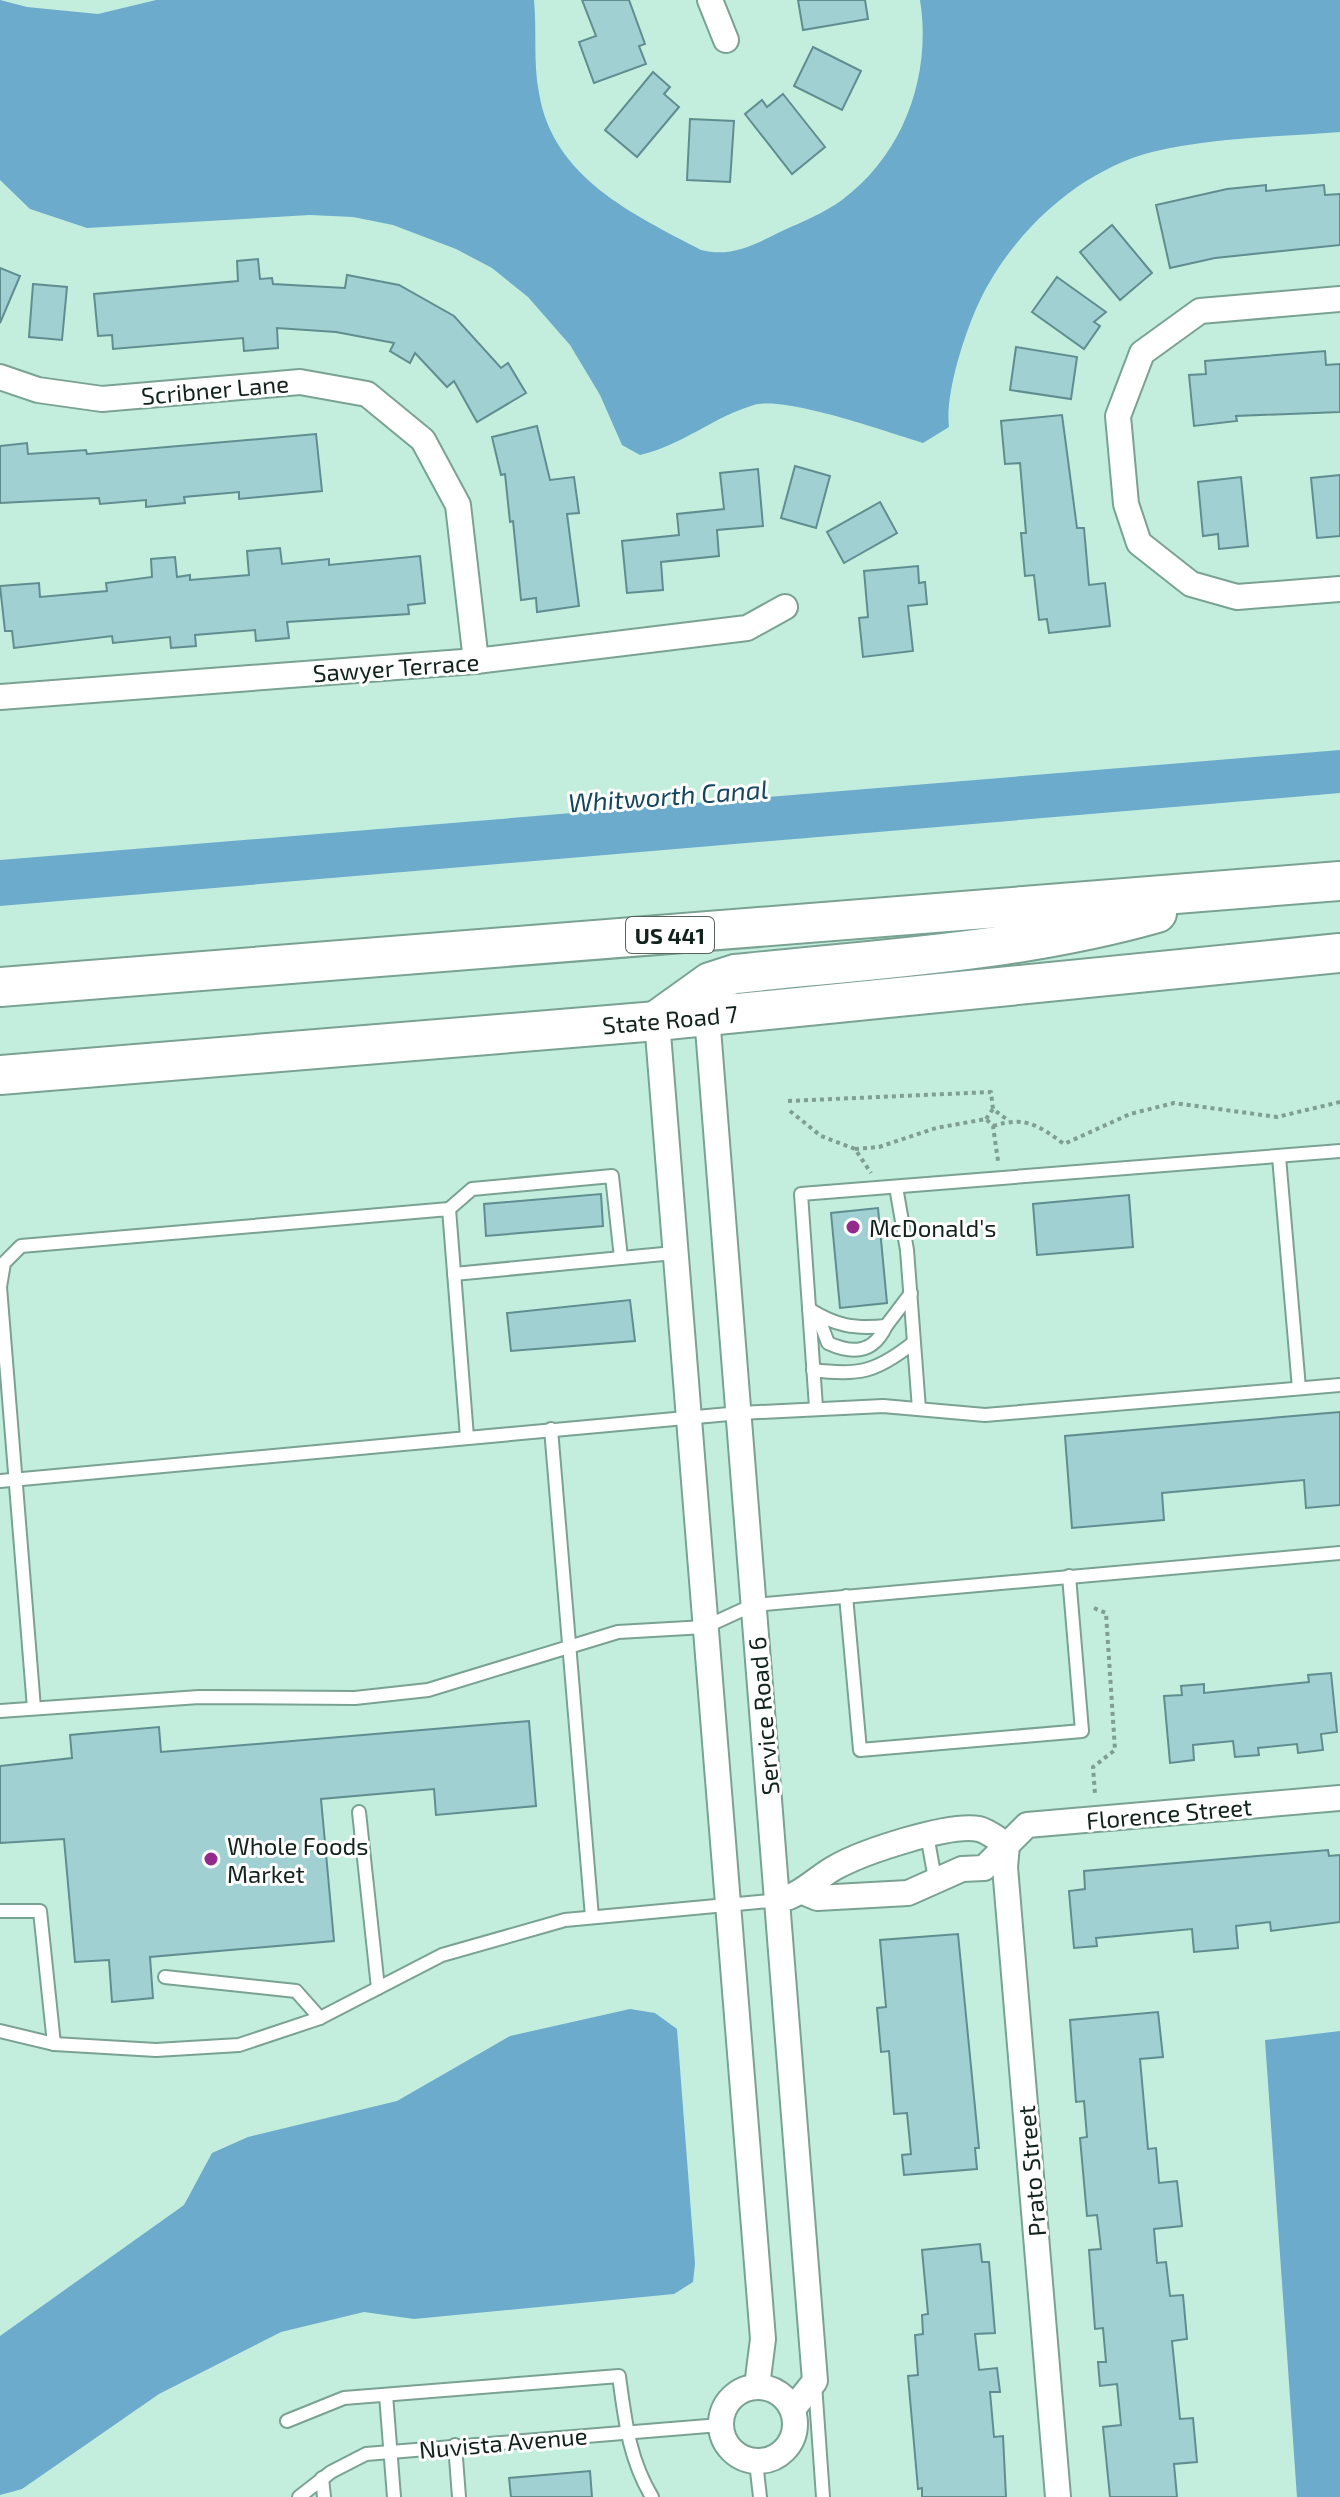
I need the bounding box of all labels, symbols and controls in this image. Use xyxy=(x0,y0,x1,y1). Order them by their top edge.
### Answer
street label: Scribner Lane xyxy=(140,368,290,410)
street label: Sawyer Terrace xyxy=(312,647,480,687)
water label: Whitworth Canal xyxy=(567,773,769,817)
road number: US 441 xyxy=(626,917,714,953)
street label: State Road 7 xyxy=(601,999,739,1039)
place label: McDonald's xyxy=(869,1213,997,1242)
marker: McDonald's xyxy=(844,1218,862,1236)
street label: Service Road 6 xyxy=(742,1636,784,1796)
street label: Florence Street xyxy=(1085,1791,1253,1835)
place label: Whole Foods Market xyxy=(227,1831,368,1888)
marker: Whole Foods Market xyxy=(202,1850,220,1868)
street label: Prato Street xyxy=(1011,2104,1051,2238)
street label: Nuvista Avenue xyxy=(418,2420,588,2464)

